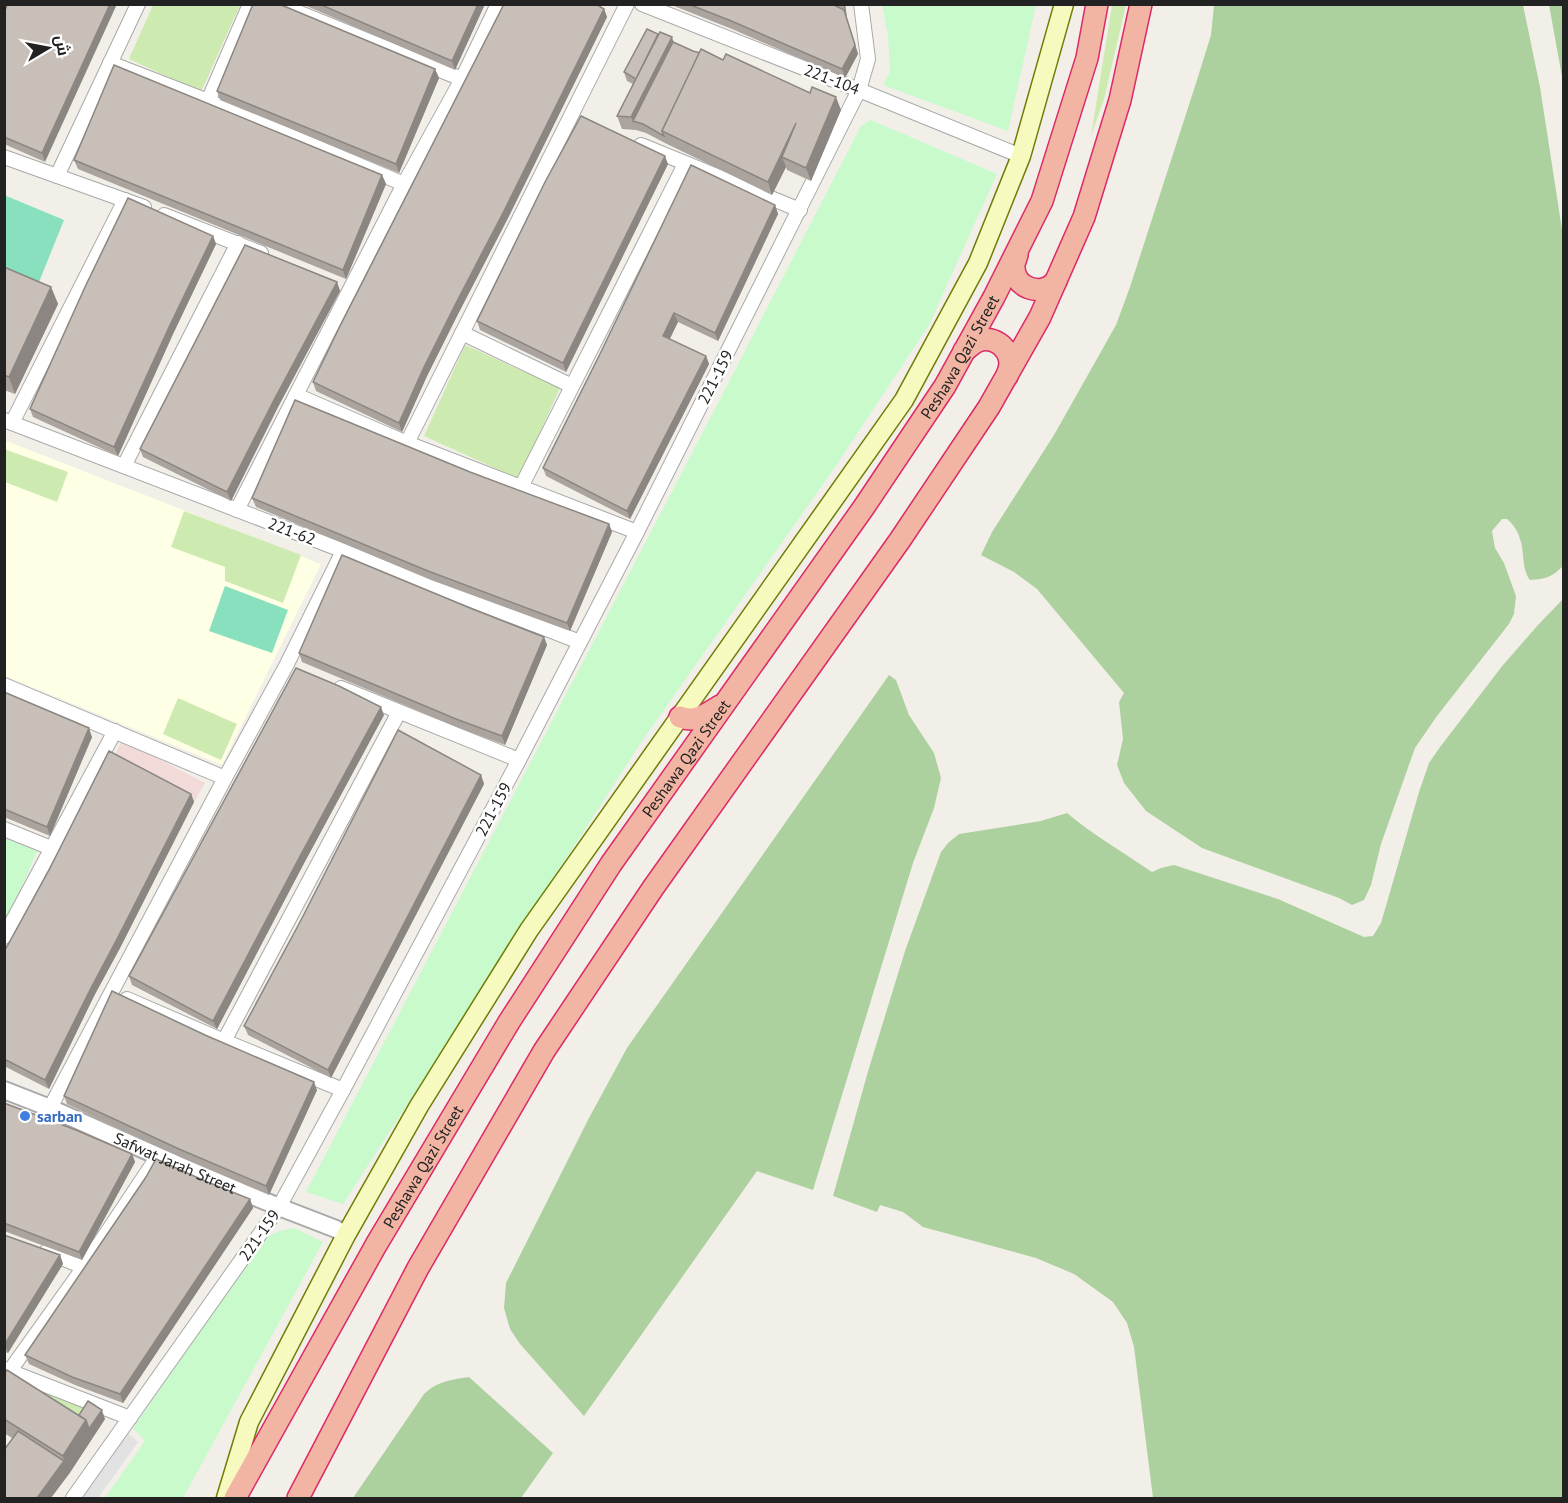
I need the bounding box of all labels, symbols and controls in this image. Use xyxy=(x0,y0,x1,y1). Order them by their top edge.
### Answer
north arrow xyxy=(18,18,78,78)
text: ش xyxy=(51,34,74,57)
street label: 221-104 xyxy=(801,59,863,99)
street label: Peshawa Qazi Street xyxy=(916,291,1003,423)
street label: 221-159 xyxy=(693,347,737,407)
street label: 221-62 xyxy=(265,513,319,549)
street label: Peshawa Qazi Street xyxy=(637,695,735,821)
street label: 221-159 xyxy=(471,779,515,839)
street label: Peshawa Qazi Street xyxy=(378,1101,467,1232)
place label: sarban xyxy=(37,1106,83,1126)
marker: sarban xyxy=(18,1109,32,1123)
street label: Safwat Jarah Street xyxy=(111,1128,240,1198)
street label: 221-159 xyxy=(234,1205,284,1265)

